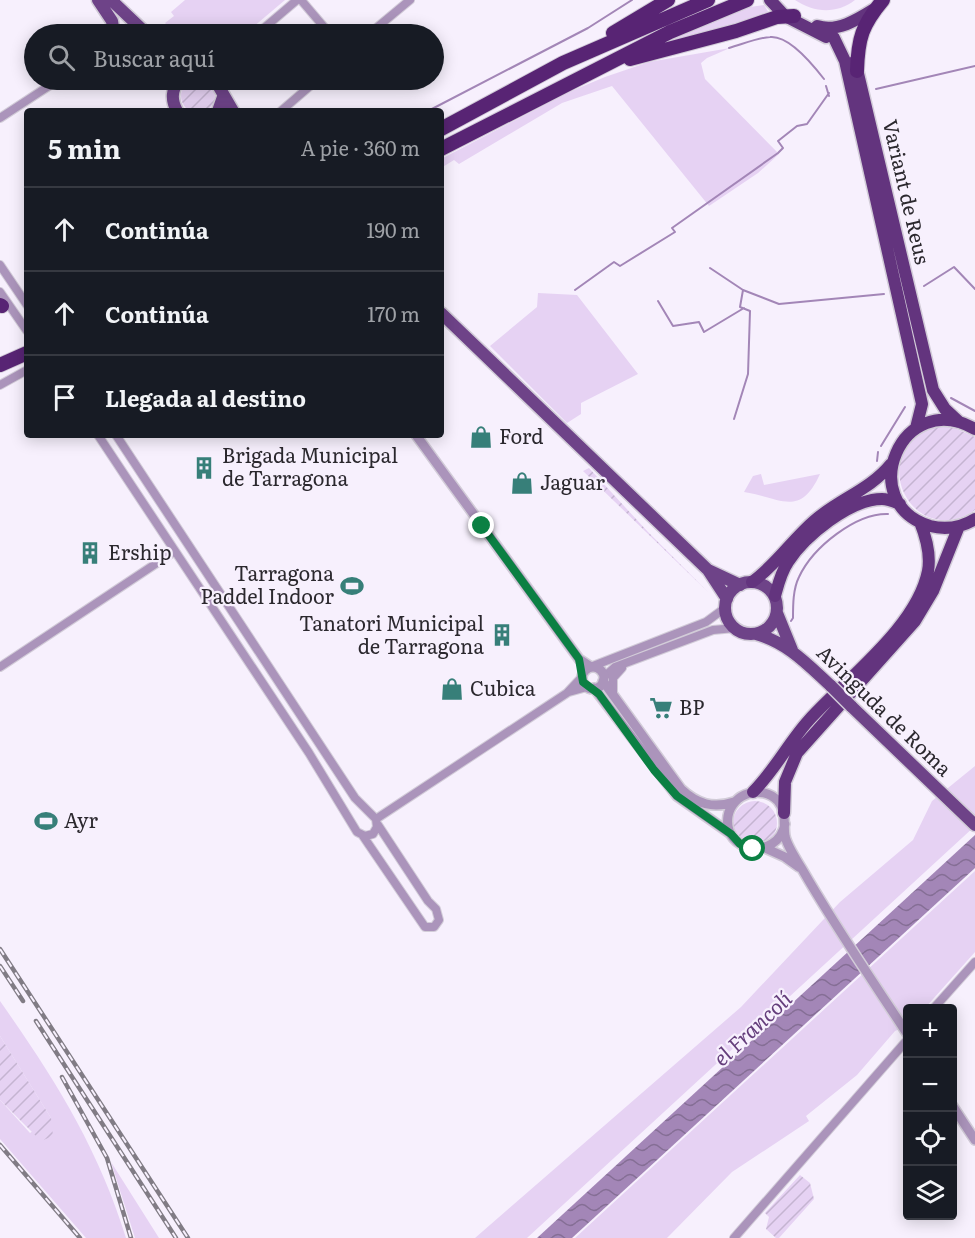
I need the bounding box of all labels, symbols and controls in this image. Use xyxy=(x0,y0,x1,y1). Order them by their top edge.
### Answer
search box xyxy=(24,24,444,90)
icon: search xyxy=(45,41,78,74)
text: Buscar aquí xyxy=(93,41,215,74)
street label: Variant de Reus xyxy=(877,116,939,267)
text: 5 min xyxy=(48,128,121,167)
text: A pie · 360 m xyxy=(301,132,420,162)
icon: ahead xyxy=(48,213,81,246)
text: Continúa xyxy=(105,213,209,246)
text: 190 m xyxy=(366,214,420,244)
icon: ahead xyxy=(48,297,81,330)
text: Continúa xyxy=(105,297,209,330)
text: 170 m xyxy=(367,298,420,328)
icon: arrive xyxy=(48,381,81,414)
text: Llegada al destino xyxy=(105,381,306,414)
place label: Ford xyxy=(499,420,544,450)
shop icon: Ford xyxy=(468,424,494,450)
place label: Brigada Municipal de Tarragona xyxy=(222,439,398,492)
building icon: Brigada Municipal de Tarragona xyxy=(191,455,217,481)
place label: Jaguar xyxy=(540,466,606,496)
shop icon: Jaguar xyxy=(509,470,535,496)
route end xyxy=(468,512,494,538)
place label: Ership xyxy=(108,536,171,566)
building icon: Ership xyxy=(77,540,103,566)
place label: Tarragona Paddel Indoor xyxy=(200,557,335,610)
sports icon: Tarragona Paddel Indoor xyxy=(339,573,365,599)
place label: Tanatori Municipal de Tarragona xyxy=(299,607,484,660)
building icon: Tanatori Municipal de Tarragona xyxy=(489,622,515,648)
street label: Avinguda de Roma xyxy=(811,637,960,782)
place label: Cubica xyxy=(470,672,536,702)
shop icon: Cubica xyxy=(439,676,465,702)
place label: BP xyxy=(679,691,704,721)
supermarket icon: BP xyxy=(648,695,674,721)
place label: Ayr xyxy=(64,804,98,834)
sports icon: Ayr xyxy=(33,808,59,834)
route start xyxy=(739,835,765,861)
water label: el Francolí xyxy=(705,982,798,1072)
map controls xyxy=(903,1004,957,1220)
button: + xyxy=(903,1004,957,1058)
button: − xyxy=(903,1058,957,1112)
button: locate xyxy=(903,1112,957,1166)
button: layers xyxy=(903,1166,957,1220)

